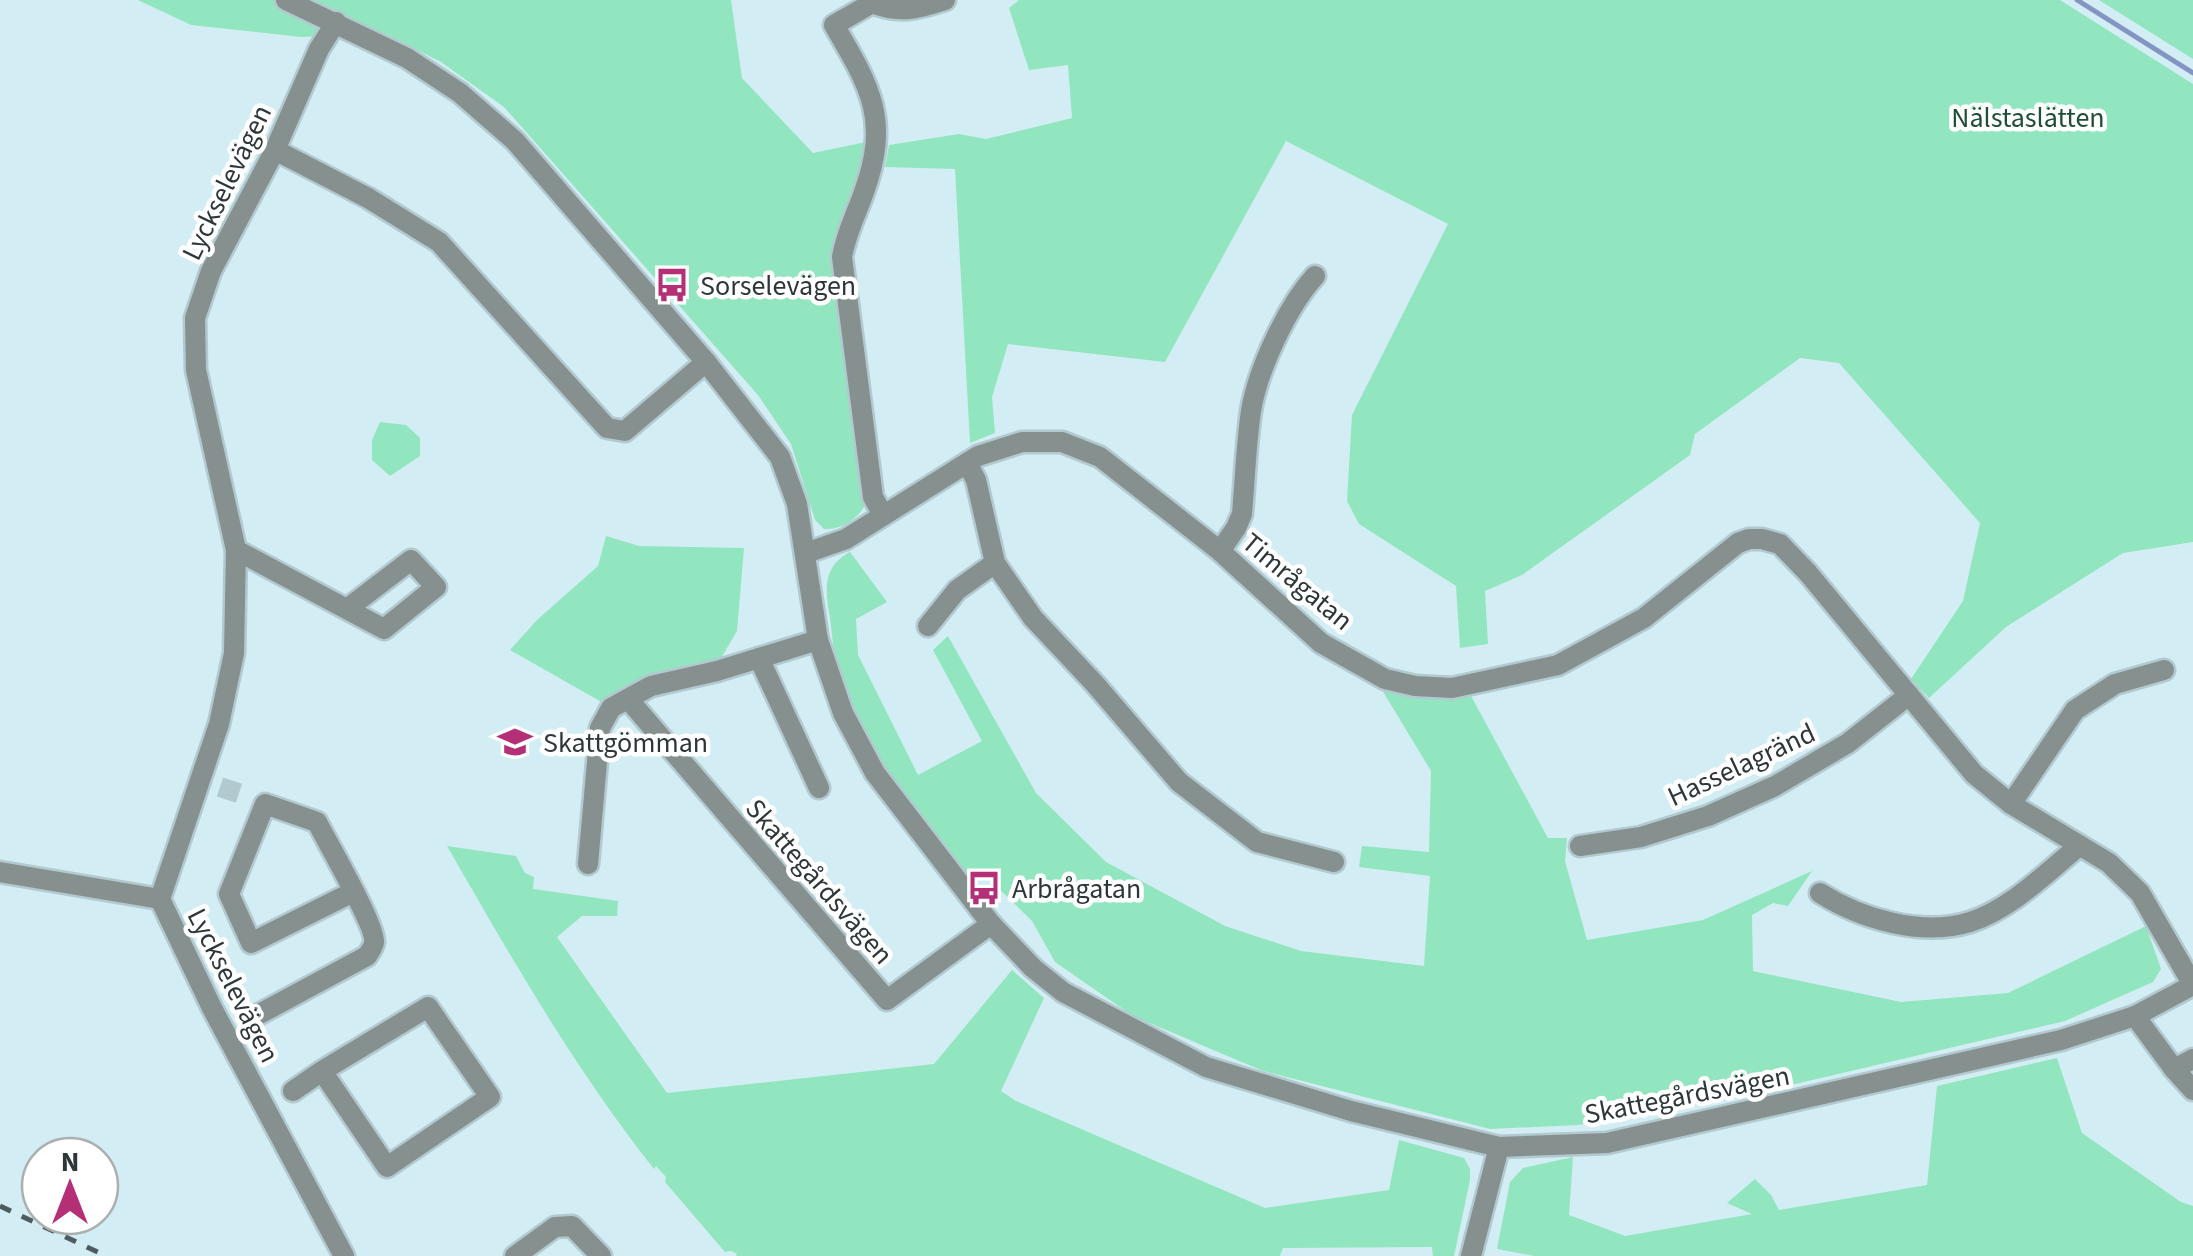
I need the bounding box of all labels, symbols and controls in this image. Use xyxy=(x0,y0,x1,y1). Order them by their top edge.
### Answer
street label: Lyckselevägen xyxy=(172,98,282,267)
park label: Nälstaslätten xyxy=(1951,98,2105,138)
bus stop icon: Sorselevägen xyxy=(653,266,691,304)
place label: Sorselevägen xyxy=(700,266,856,306)
street label: Timrågatan xyxy=(1233,523,1362,640)
street label: Hasselagränd xyxy=(1661,713,1822,817)
school or university icon: Skattgömman xyxy=(496,723,534,761)
place label: Skattgömman xyxy=(543,723,708,763)
street label: Skattegårdsvägen xyxy=(736,790,903,973)
bus stop icon: Arbrågatan xyxy=(965,869,1003,907)
place label: Arbrågatan xyxy=(1012,869,1141,909)
street label: Lyckselevägen xyxy=(177,901,289,1070)
street label: Skattegårdsvägen xyxy=(1581,1056,1793,1134)
north arrow xyxy=(20,1136,120,1236)
text: N xyxy=(61,1142,79,1182)

